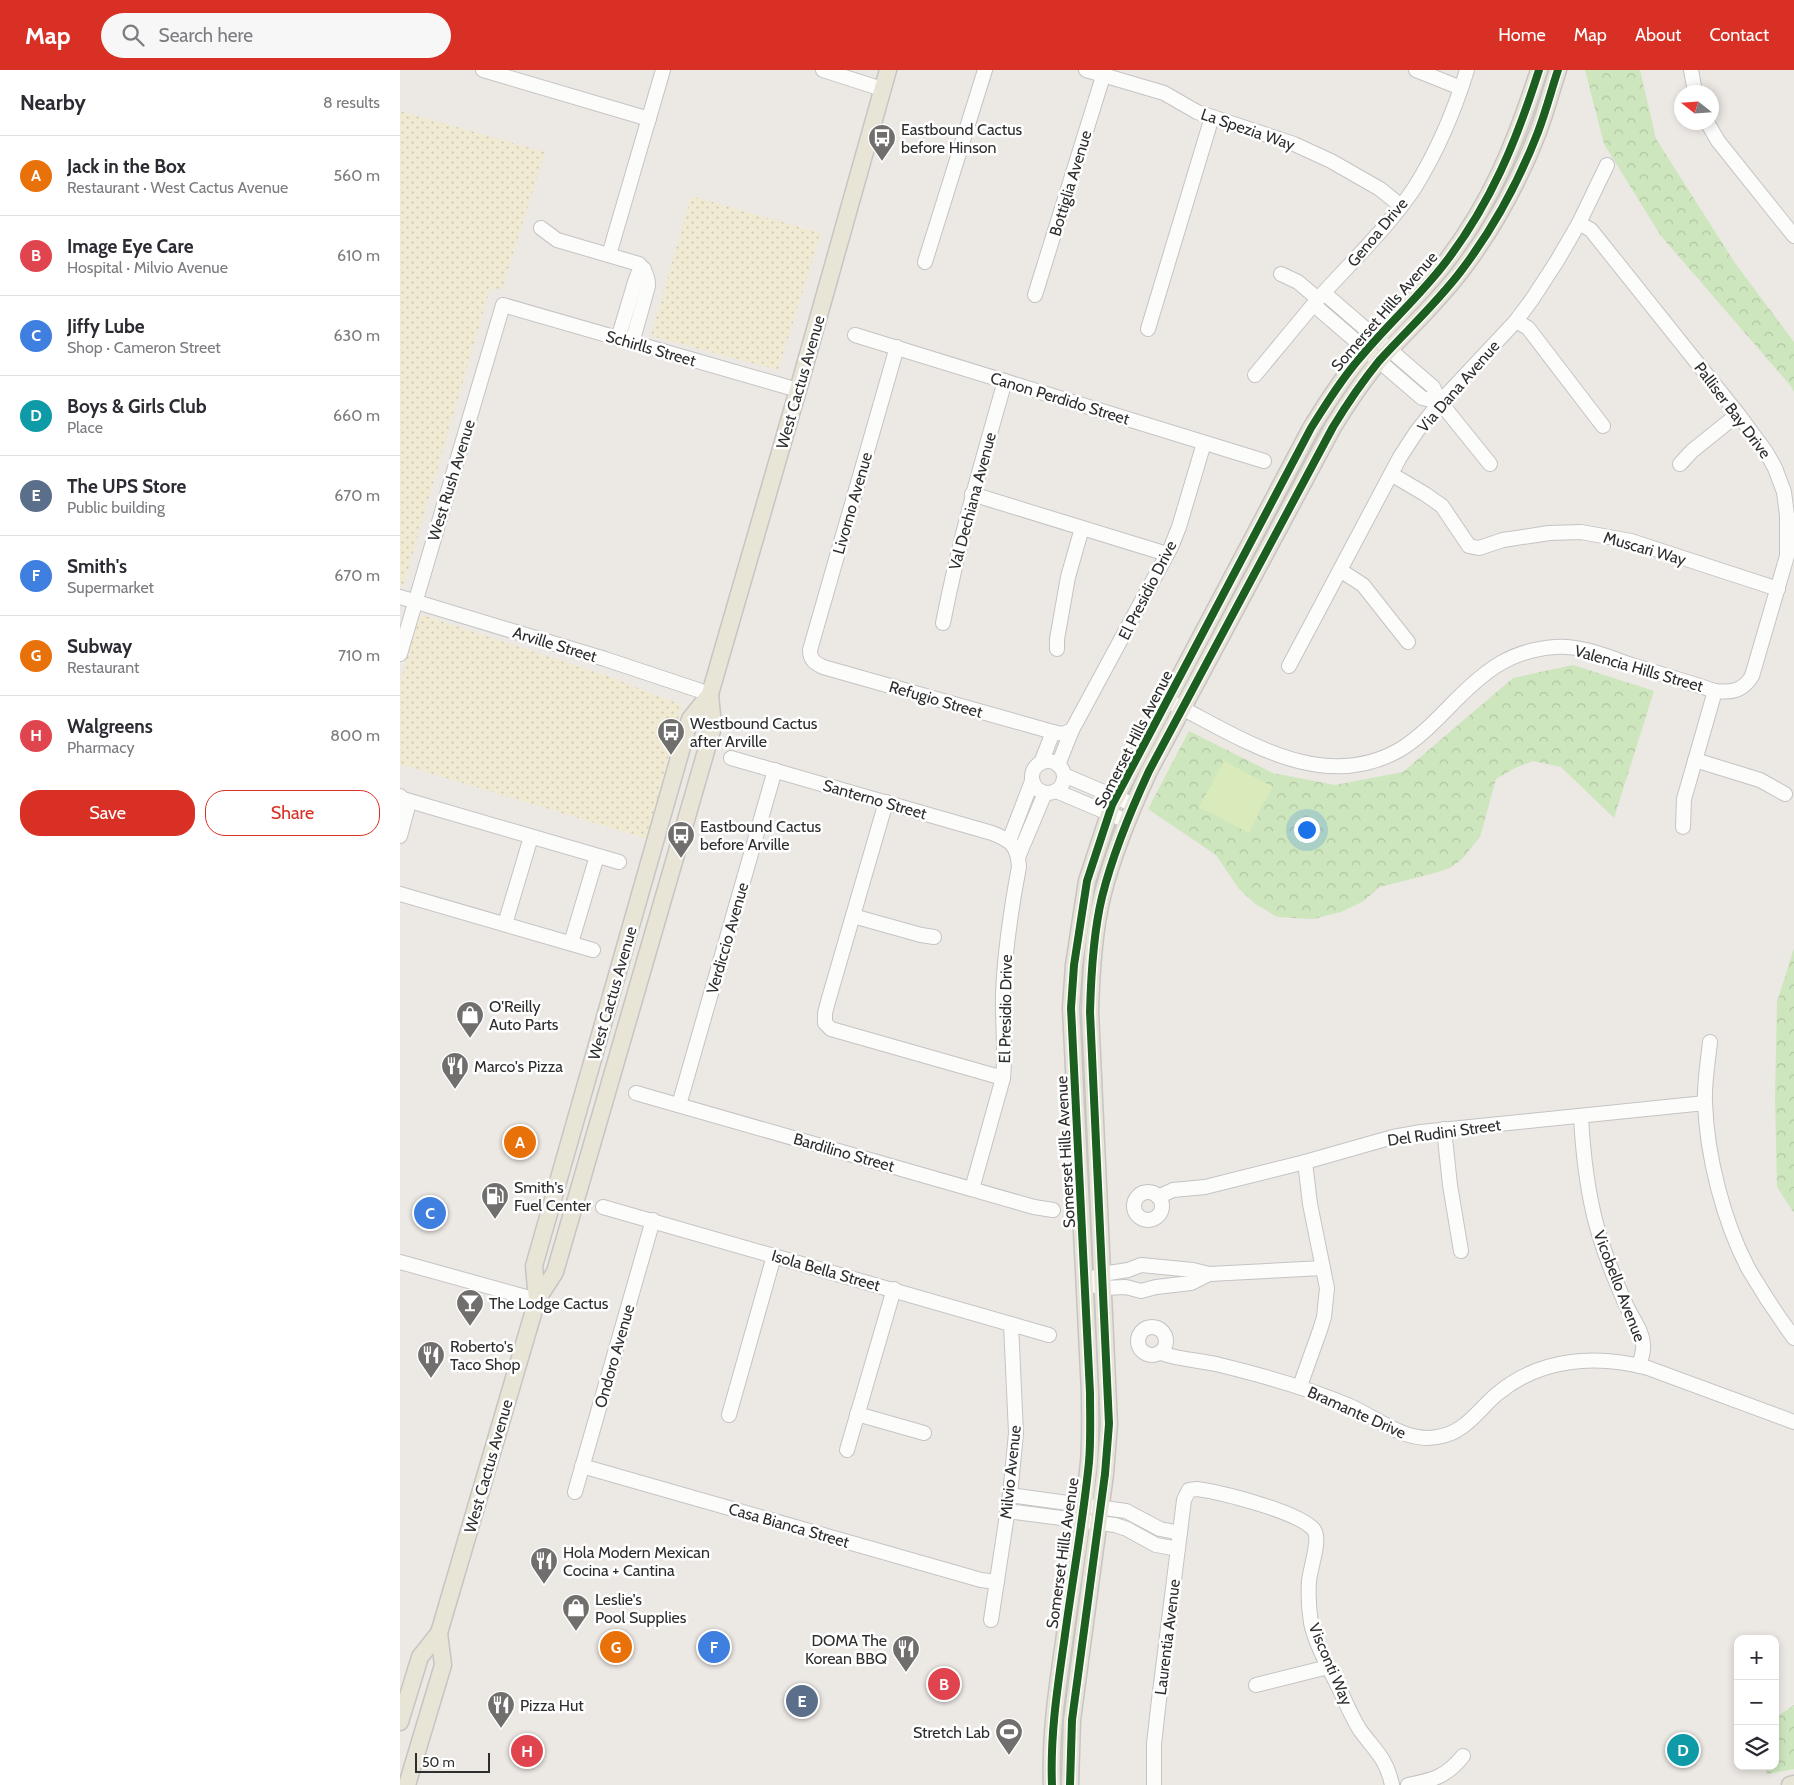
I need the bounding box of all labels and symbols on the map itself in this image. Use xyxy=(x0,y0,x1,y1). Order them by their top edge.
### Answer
north arrow xyxy=(1674,85,1719,130)
street label: La Spezia Way xyxy=(1199,105,1297,154)
place label: Eastbound Cactus before Hinson xyxy=(901,120,1023,157)
bus stop icon: Eastbound Cactus before Hinson xyxy=(867,123,897,162)
street label: Bottiglia Avenue xyxy=(1045,128,1096,238)
street label: Genoa Drive xyxy=(1343,194,1412,271)
street label: Somerset Hills Avenue xyxy=(1327,248,1442,375)
street label: West Cactus Avenue xyxy=(772,313,829,451)
street label: Schirlls Street xyxy=(604,327,699,371)
street label: Via Dana Avenue xyxy=(1413,337,1503,436)
street label: Palliser Bay Drive xyxy=(1690,358,1775,462)
street label: Canon Perdido Street xyxy=(988,368,1132,429)
street label: West Rush Avenue xyxy=(424,417,479,543)
street label: Val Dechiana Avenue xyxy=(945,430,1000,572)
street label: Livorno Avenue xyxy=(829,450,876,556)
street label: Muscari Way xyxy=(1602,528,1688,569)
street label: El Presidio Drive xyxy=(1114,537,1181,643)
street label: Arville Street xyxy=(511,623,600,666)
street label: Valencia Hills Street xyxy=(1572,641,1706,696)
street label: Somerset Hills Avenue xyxy=(1090,667,1176,811)
street label: Refugio Street xyxy=(887,677,985,722)
place label: Westbound Cactus after Arville xyxy=(690,714,818,751)
bus stop icon: Westbound Cactus after Arville xyxy=(656,717,686,756)
street label: Santerno Street xyxy=(821,776,929,824)
place label: Eastbound Cactus before Arville xyxy=(700,817,822,854)
your location xyxy=(1294,817,1320,843)
bus stop icon: Eastbound Cactus before Arville xyxy=(666,820,696,859)
street label: Verdiccio Avenue xyxy=(702,880,752,996)
street label: West Cactus Avenue xyxy=(584,924,641,1062)
street label: El Presidio Drive xyxy=(995,954,1016,1064)
place label: O'Reilly Auto Parts xyxy=(489,997,559,1034)
shop icon: O'Reilly Auto Parts xyxy=(455,1000,485,1039)
restaurant icon: Marco's Pizza xyxy=(440,1051,470,1090)
place label: Marco's Pizza xyxy=(474,1057,563,1076)
street label: Somerset Hills Avenue xyxy=(1052,1075,1079,1229)
street label: Del Rudini Street xyxy=(1386,1115,1503,1150)
pin: A xyxy=(504,1123,536,1161)
street label: Bardilino Street xyxy=(791,1129,897,1176)
place label: Smith's Fuel Center xyxy=(514,1178,592,1215)
fuel station icon: Smith's Fuel Center xyxy=(480,1181,510,1220)
pin: C xyxy=(414,1194,446,1232)
street label: Vicobello Avenue xyxy=(1590,1228,1649,1344)
street label: Isola Bella Street xyxy=(769,1246,883,1295)
bar icon: The Lodge Cactus xyxy=(455,1288,485,1327)
place label: The Lodge Cactus xyxy=(489,1294,609,1313)
street label: Ondoro Avenue xyxy=(591,1302,638,1410)
place label: Roberto's Taco Shop xyxy=(450,1337,521,1374)
restaurant icon: Roberto's Taco Shop xyxy=(416,1340,446,1379)
street label: Bramante Drive xyxy=(1305,1382,1409,1443)
street label: West Cactus Avenue xyxy=(460,1397,517,1535)
street label: Milvio Avenue xyxy=(996,1424,1025,1520)
street label: Somerset Hills Avenue xyxy=(1042,1476,1083,1630)
street label: Casa Bianca Street xyxy=(726,1499,852,1552)
place label: Hola Modern Mexican Cocina + Cantina xyxy=(563,1543,710,1580)
restaurant icon: Hola Modern Mexican Cocina + Cantina xyxy=(529,1546,559,1585)
street label: Laurentia Avenue xyxy=(1151,1578,1184,1696)
place label: Leslie's Pool Supplies xyxy=(595,1590,687,1627)
shop icon: Leslie's Pool Supplies xyxy=(561,1593,591,1632)
street label: Visconti Way xyxy=(1305,1620,1356,1708)
pin: G xyxy=(600,1628,632,1666)
pin: F xyxy=(698,1628,730,1666)
place label: DOMA The Korean BBQ xyxy=(805,1631,887,1668)
restaurant icon: DOMA The Korean BBQ xyxy=(891,1634,921,1673)
pin: B xyxy=(928,1665,960,1703)
pin: E xyxy=(786,1682,818,1720)
restaurant icon: Pizza Hut xyxy=(486,1690,516,1729)
place label: Pizza Hut xyxy=(520,1696,584,1715)
sports icon: Stretch Lab xyxy=(994,1717,1024,1756)
place label: Stretch Lab xyxy=(913,1723,990,1742)
pin: D xyxy=(1667,1731,1699,1769)
pin: H xyxy=(511,1732,543,1770)
scale bar xyxy=(415,1750,490,1773)

